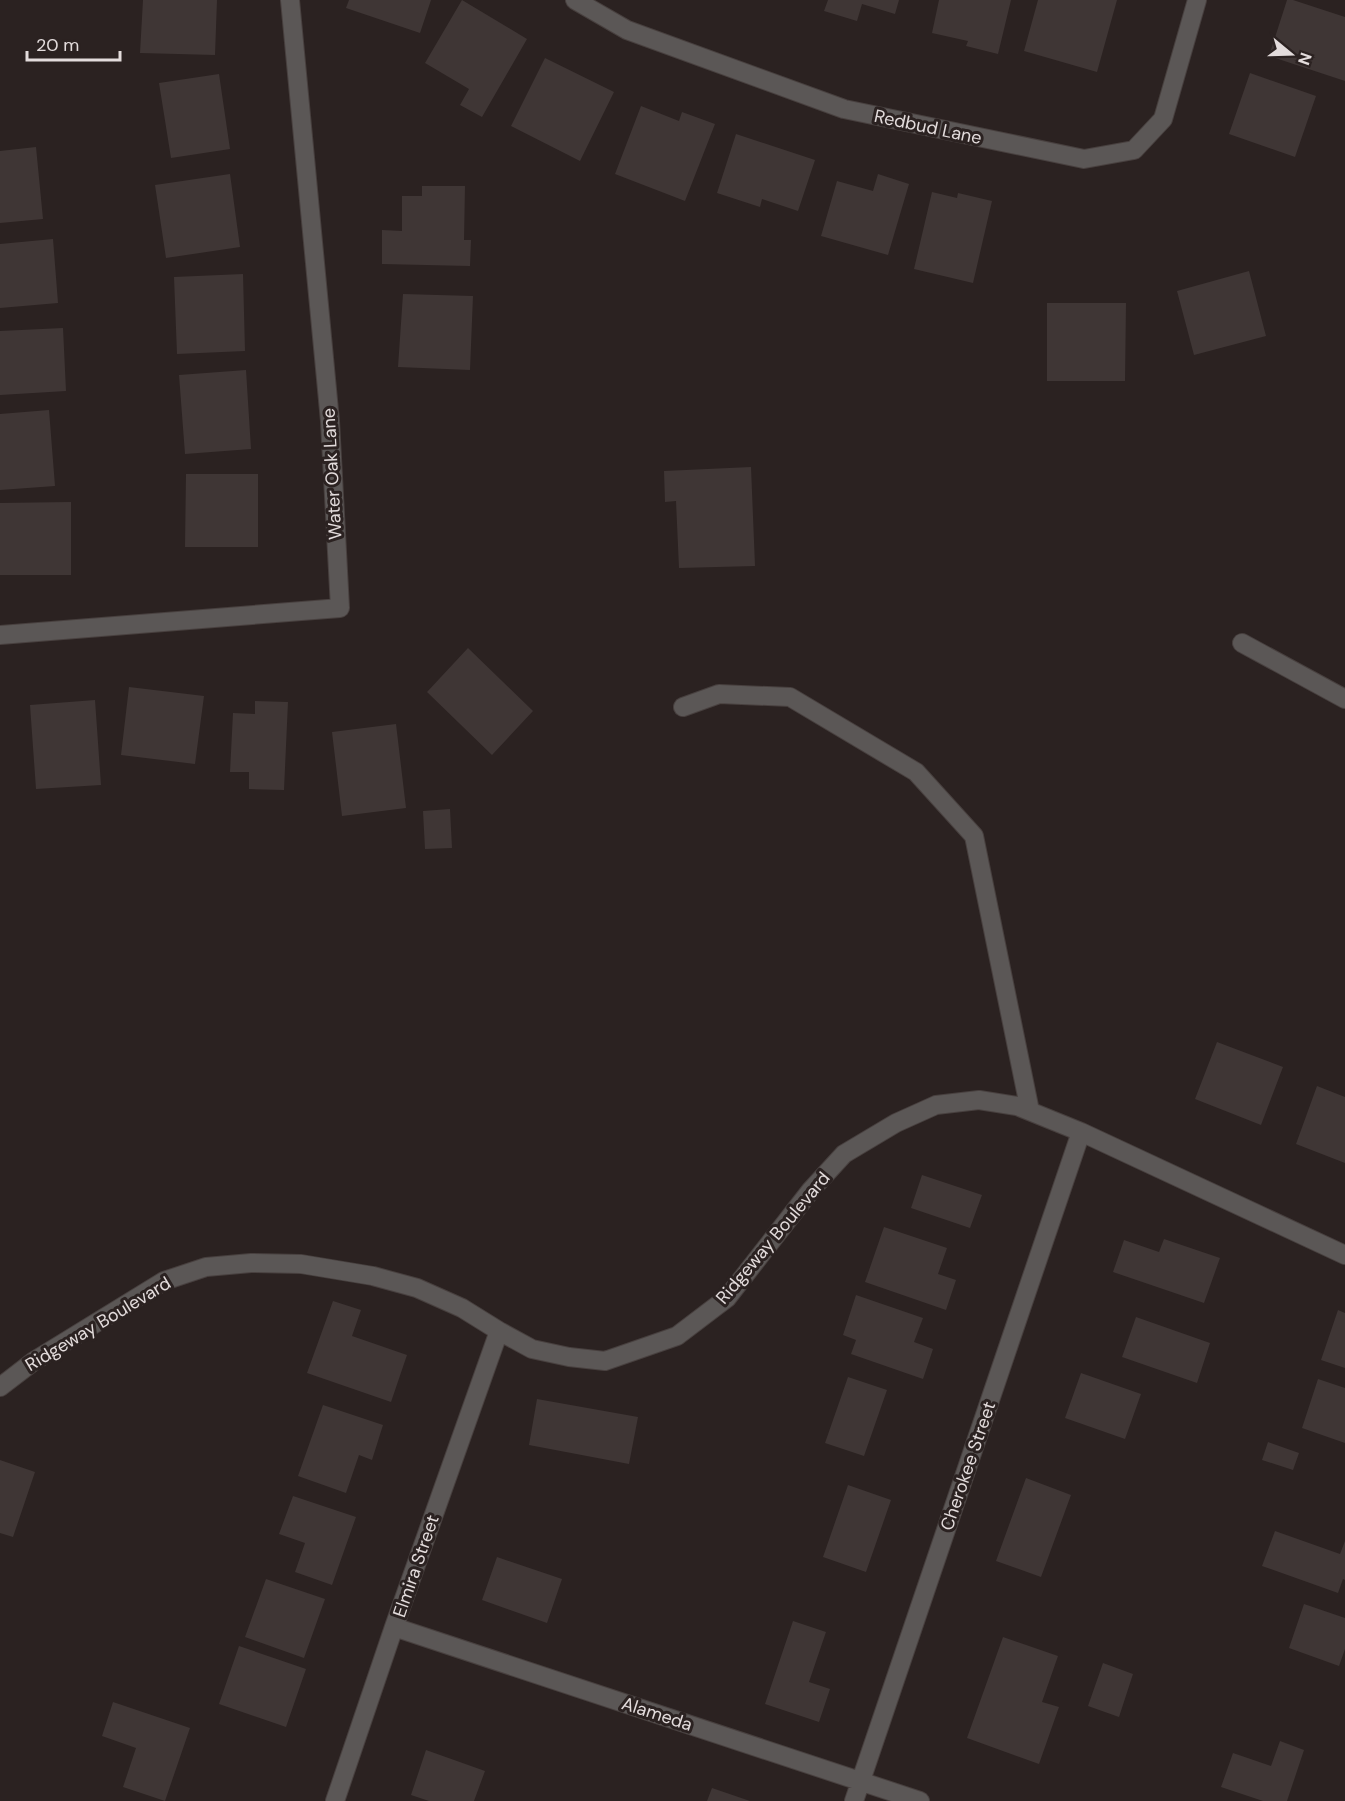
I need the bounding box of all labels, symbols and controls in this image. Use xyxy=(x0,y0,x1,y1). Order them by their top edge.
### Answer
scale bar xyxy=(27,24,120,62)
north arrow xyxy=(1261,24,1321,84)
text: 20 m xyxy=(36,33,79,57)
text: N xyxy=(1293,50,1317,68)
street label: Redbud Lane xyxy=(872,104,984,150)
street label: Water Oak Lane xyxy=(317,407,347,541)
street label: Ridgeway Boulevard xyxy=(711,1167,835,1309)
street label: Ridgeway Boulevard xyxy=(21,1271,175,1377)
street label: Cherokee Street xyxy=(935,1398,1001,1534)
street label: Elmira Street xyxy=(387,1512,445,1620)
street label: Alameda xyxy=(619,1691,695,1737)

